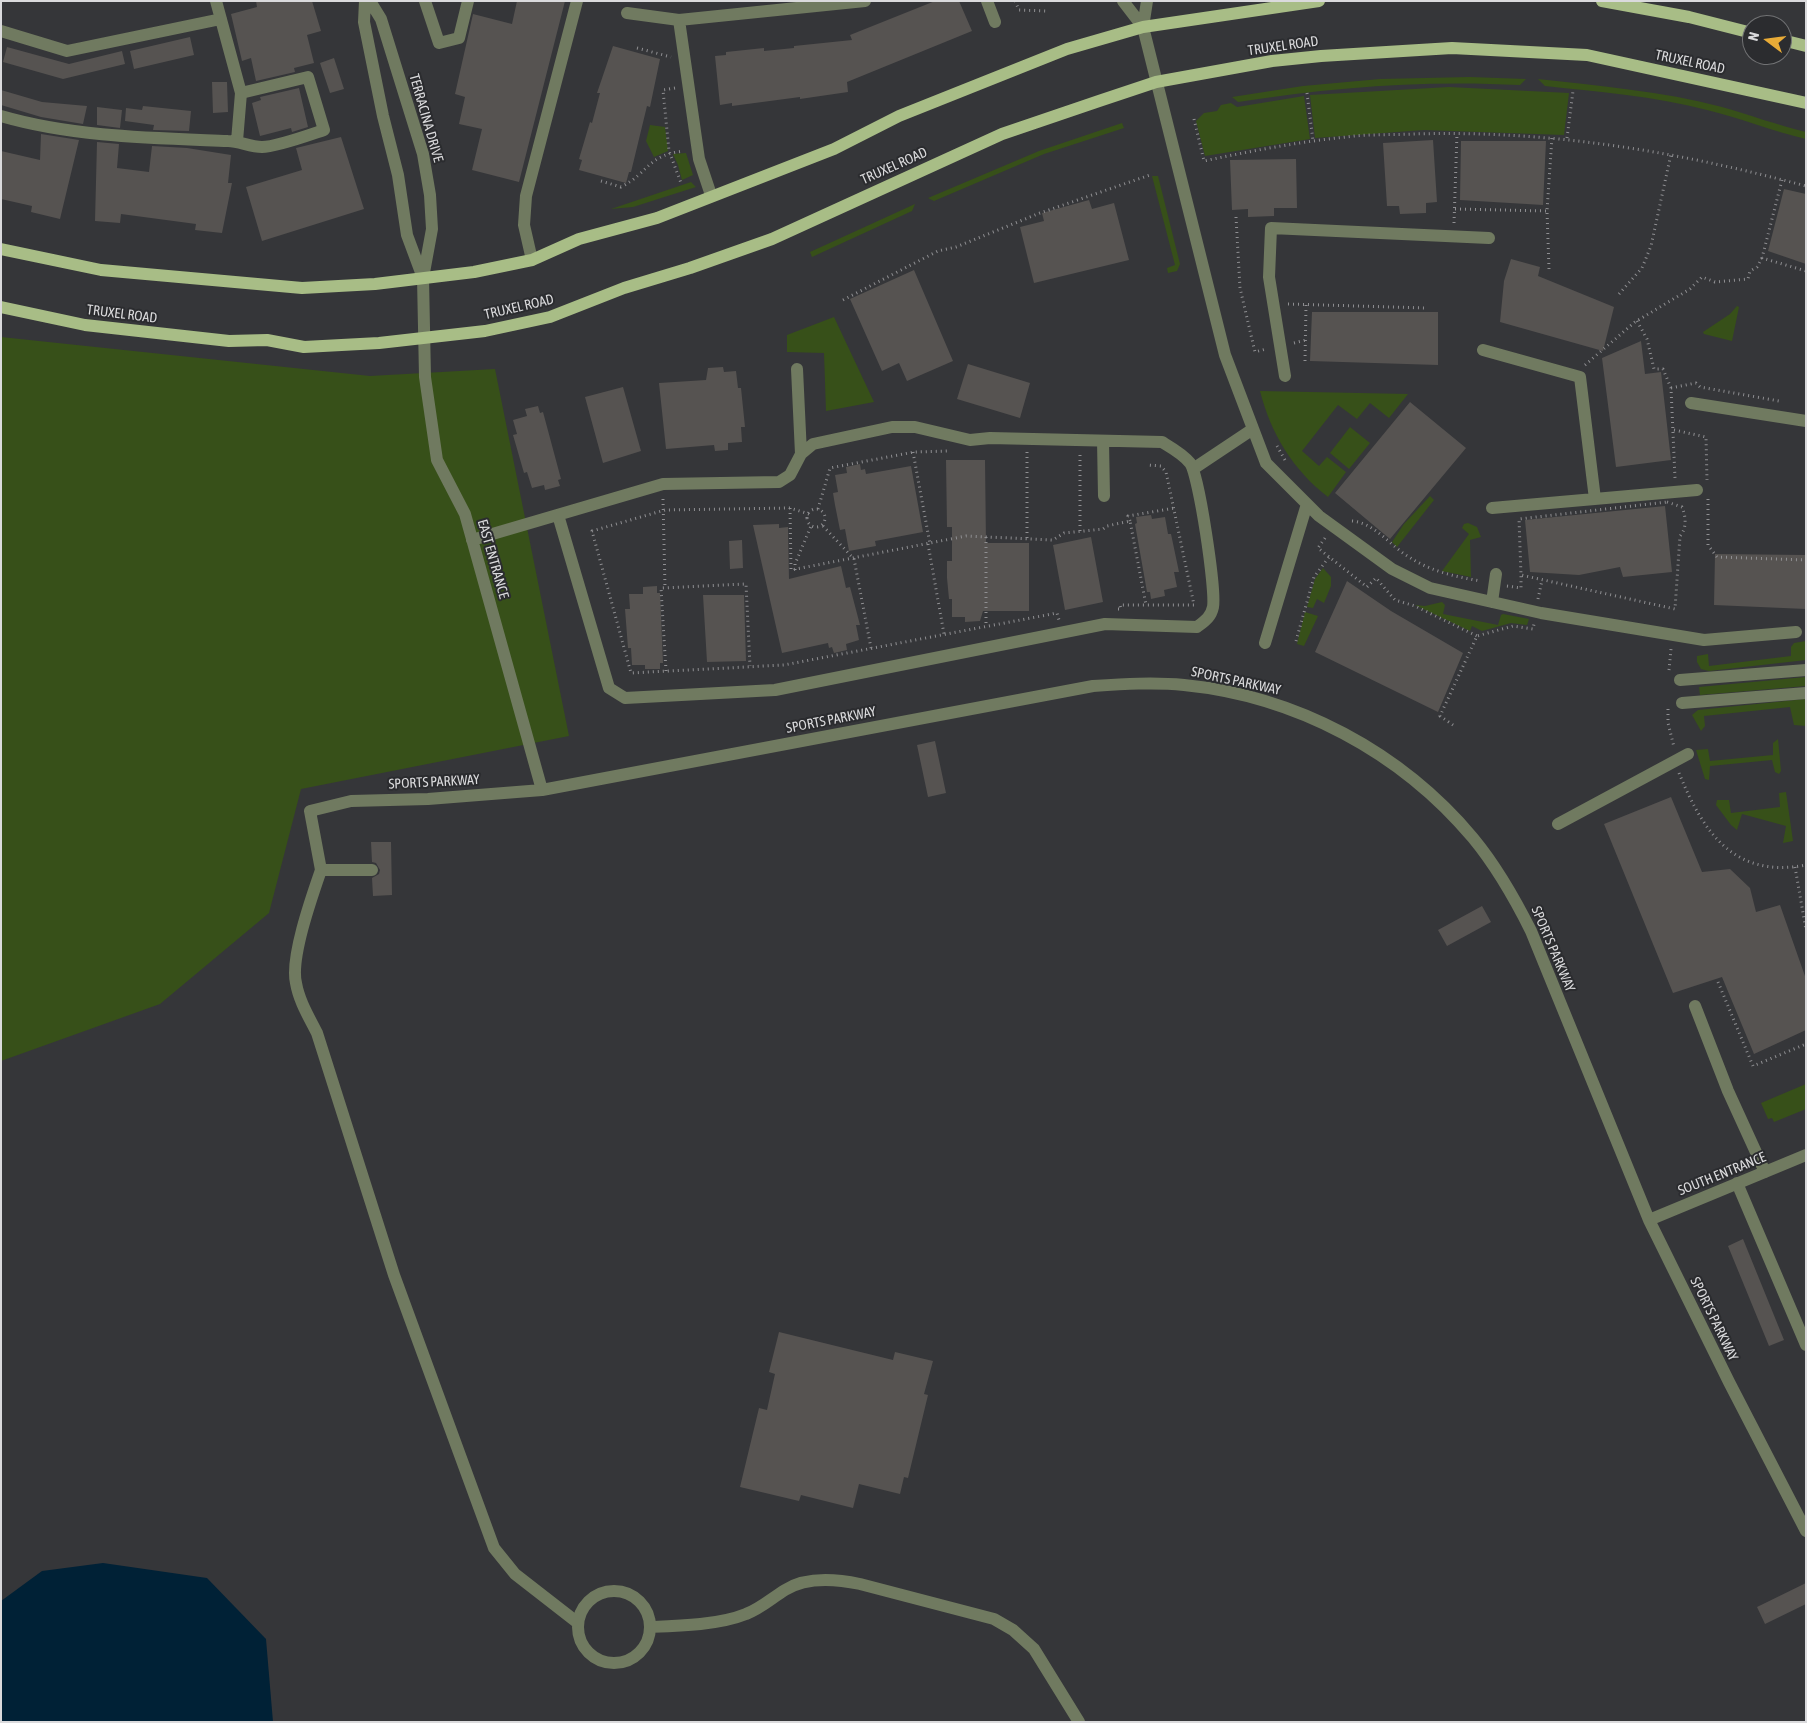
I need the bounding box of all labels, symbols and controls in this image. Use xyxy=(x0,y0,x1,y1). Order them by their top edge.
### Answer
north arrow xyxy=(1742,15,1792,65)
text: N xyxy=(1745,30,1762,42)
street label: TRUXEL ROAD xyxy=(1247,33,1319,59)
street label: TRUXEL ROAD xyxy=(1654,46,1726,78)
street label: TERRACINA DRIVE xyxy=(405,72,447,164)
street label: TRUXEL ROAD xyxy=(858,144,930,188)
street label: TRUXEL ROAD xyxy=(483,291,555,323)
street label: TRUXEL ROAD xyxy=(86,301,158,327)
street label: EAST ENTRANCE xyxy=(474,518,512,600)
street label: SPORTS PARKWAY xyxy=(1190,663,1282,699)
street label: SPORTS PARKWAY xyxy=(785,703,877,737)
street label: SPORTS PARKWAY xyxy=(388,771,480,793)
street label: SPORTS PARKWAY xyxy=(1527,904,1579,994)
street label: SOUTH ENTRANCE xyxy=(1676,1149,1768,1199)
street label: SPORTS PARKWAY xyxy=(1686,1274,1742,1364)

